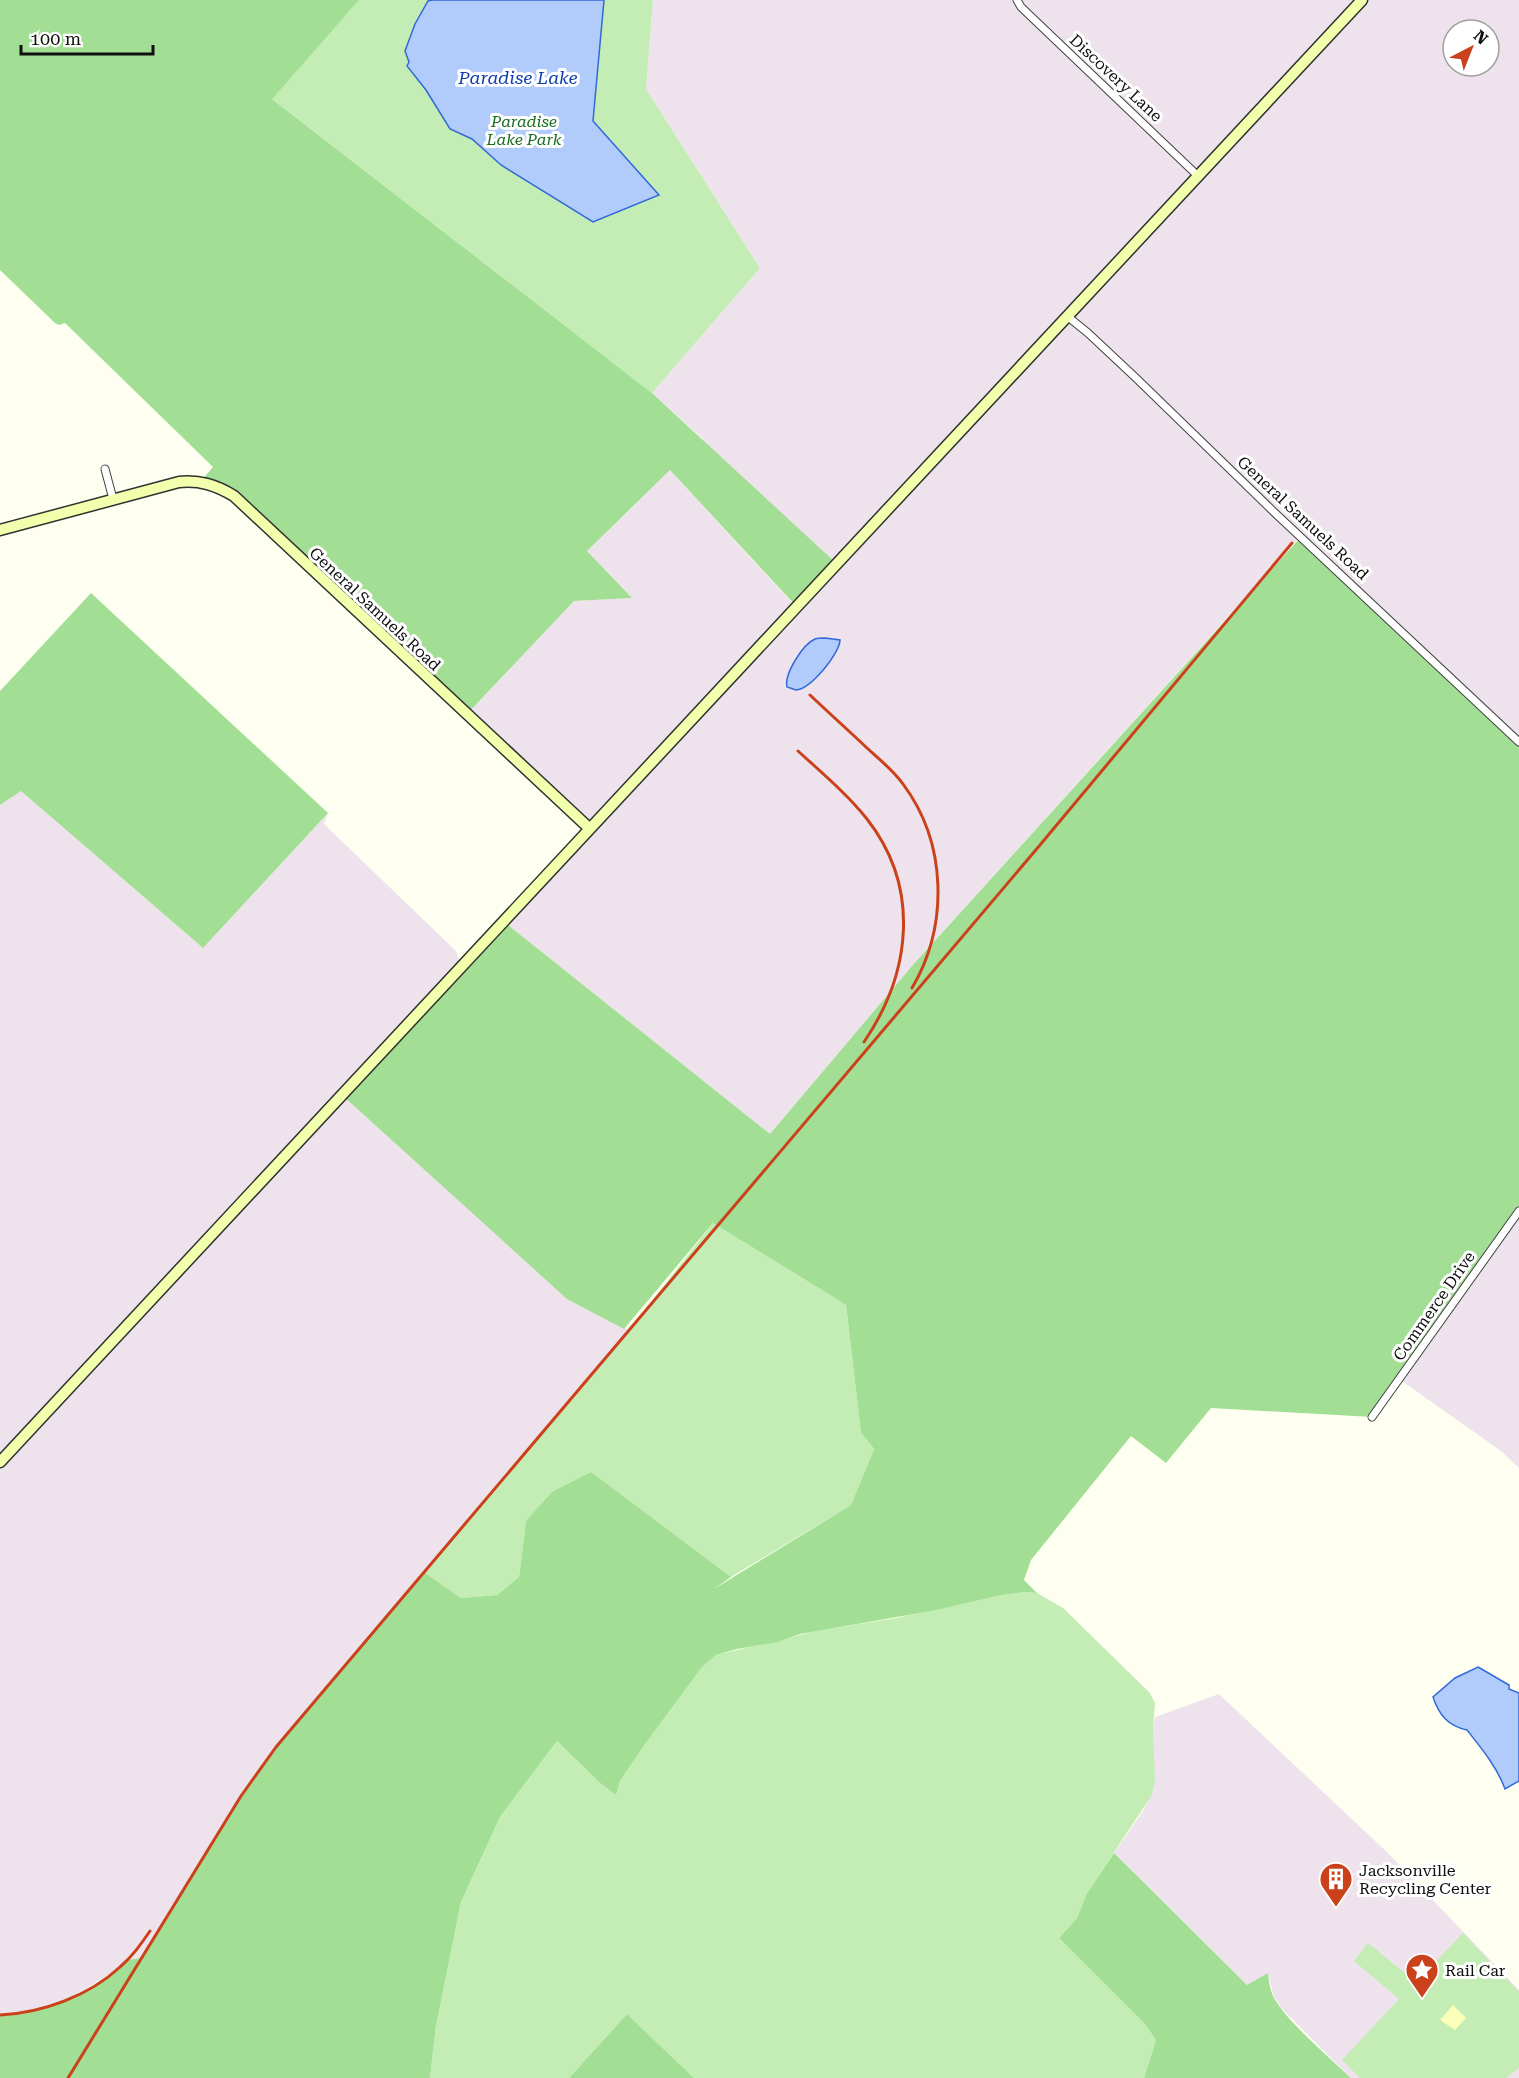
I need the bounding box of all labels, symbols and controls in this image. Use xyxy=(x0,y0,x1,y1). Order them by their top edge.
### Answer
scale bar xyxy=(21,18,153,56)
north arrow xyxy=(1441,18,1501,78)
text: N xyxy=(1470,26,1492,48)
text: 100 m xyxy=(30,28,81,49)
street label: Discovery Lane xyxy=(1066,30,1166,126)
water label: Paradise Lake xyxy=(457,67,578,88)
park label: Paradise Lake Park xyxy=(486,112,562,149)
street label: General Samuels Road xyxy=(1233,452,1373,584)
street label: General Samuels Road xyxy=(305,543,445,675)
street label: Commerce Drive xyxy=(1389,1247,1479,1364)
building icon: Jacksonville Recycling Center xyxy=(1318,1861,1354,1908)
place label: Jacksonville Recycling Center xyxy=(1359,1861,1492,1898)
place icon: Rail Car xyxy=(1404,1952,1440,1999)
place label: Rail Car xyxy=(1445,1961,1506,1980)

